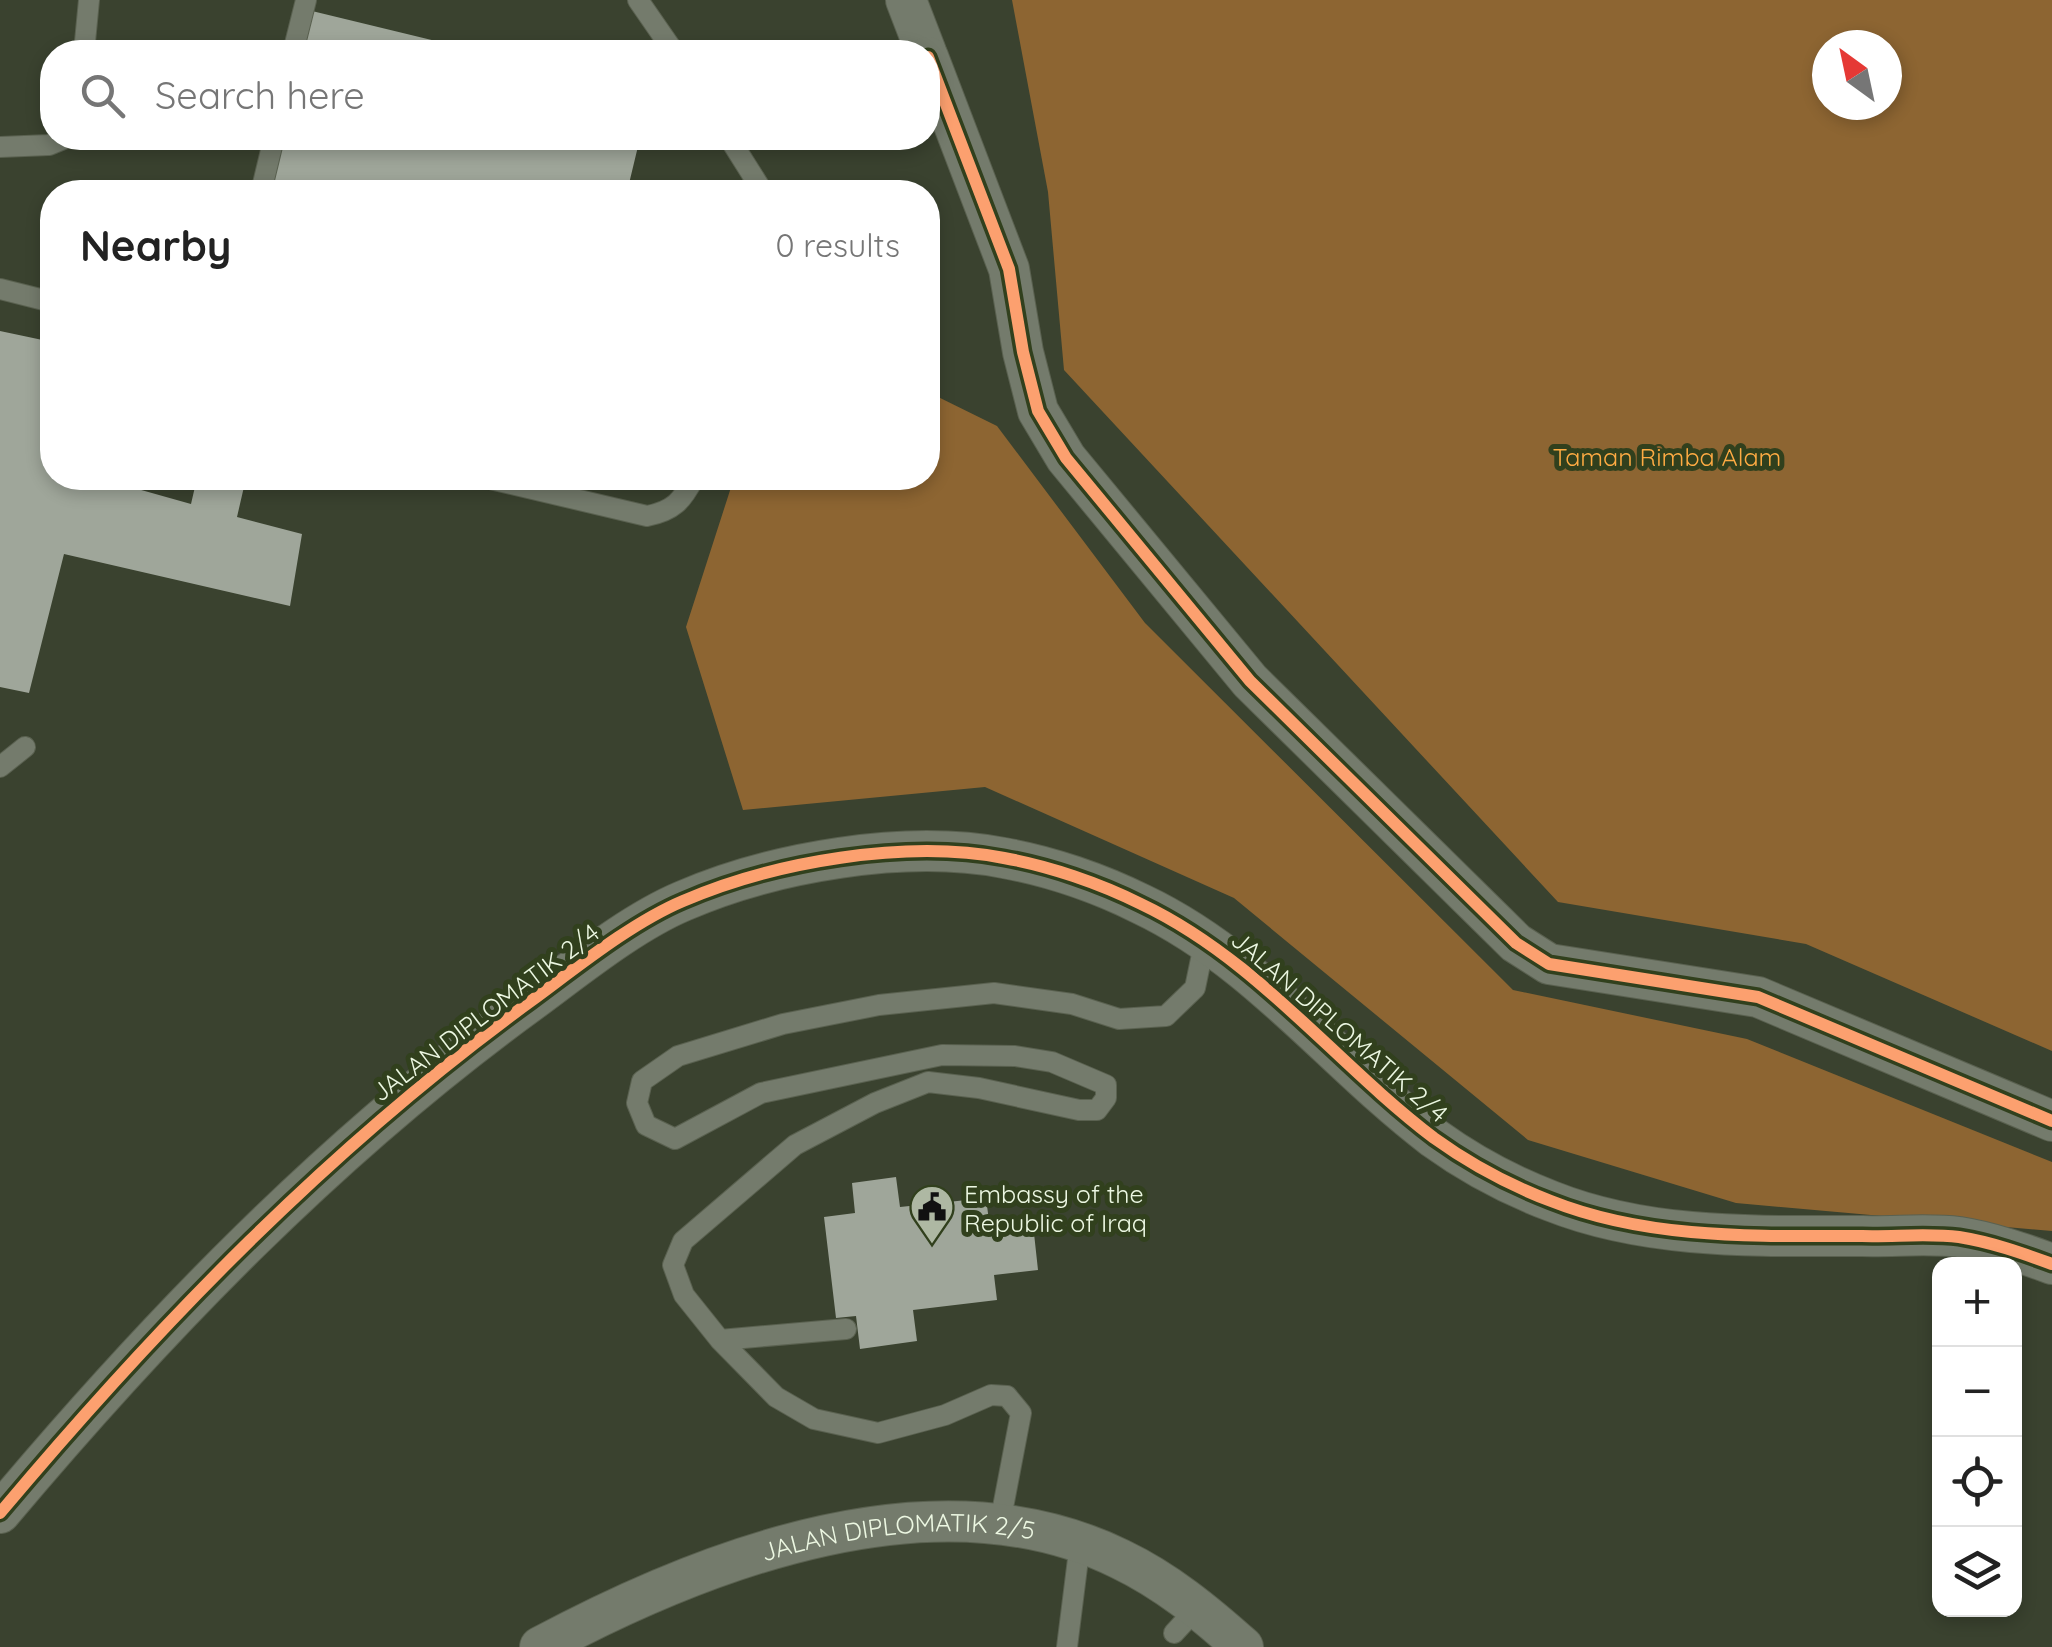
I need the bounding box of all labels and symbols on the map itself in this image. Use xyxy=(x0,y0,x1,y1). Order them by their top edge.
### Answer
north arrow xyxy=(1812,30,1902,120)
park label: Taman Rimba Alam xyxy=(1553,441,1781,472)
street label: JALAN DIPLOMATIK 2/4 xyxy=(365,916,605,1108)
street label: JALAN DIPLOMATIK 2/4 xyxy=(1225,924,1455,1128)
place label: Embassy of the Republic of Iraq xyxy=(964,1178,1147,1238)
public building icon: Embassy of the Republic of Iraq xyxy=(909,1184,955,1245)
street label: JALAN DIPLOMATIK 2/5 xyxy=(757,1506,1038,1567)

